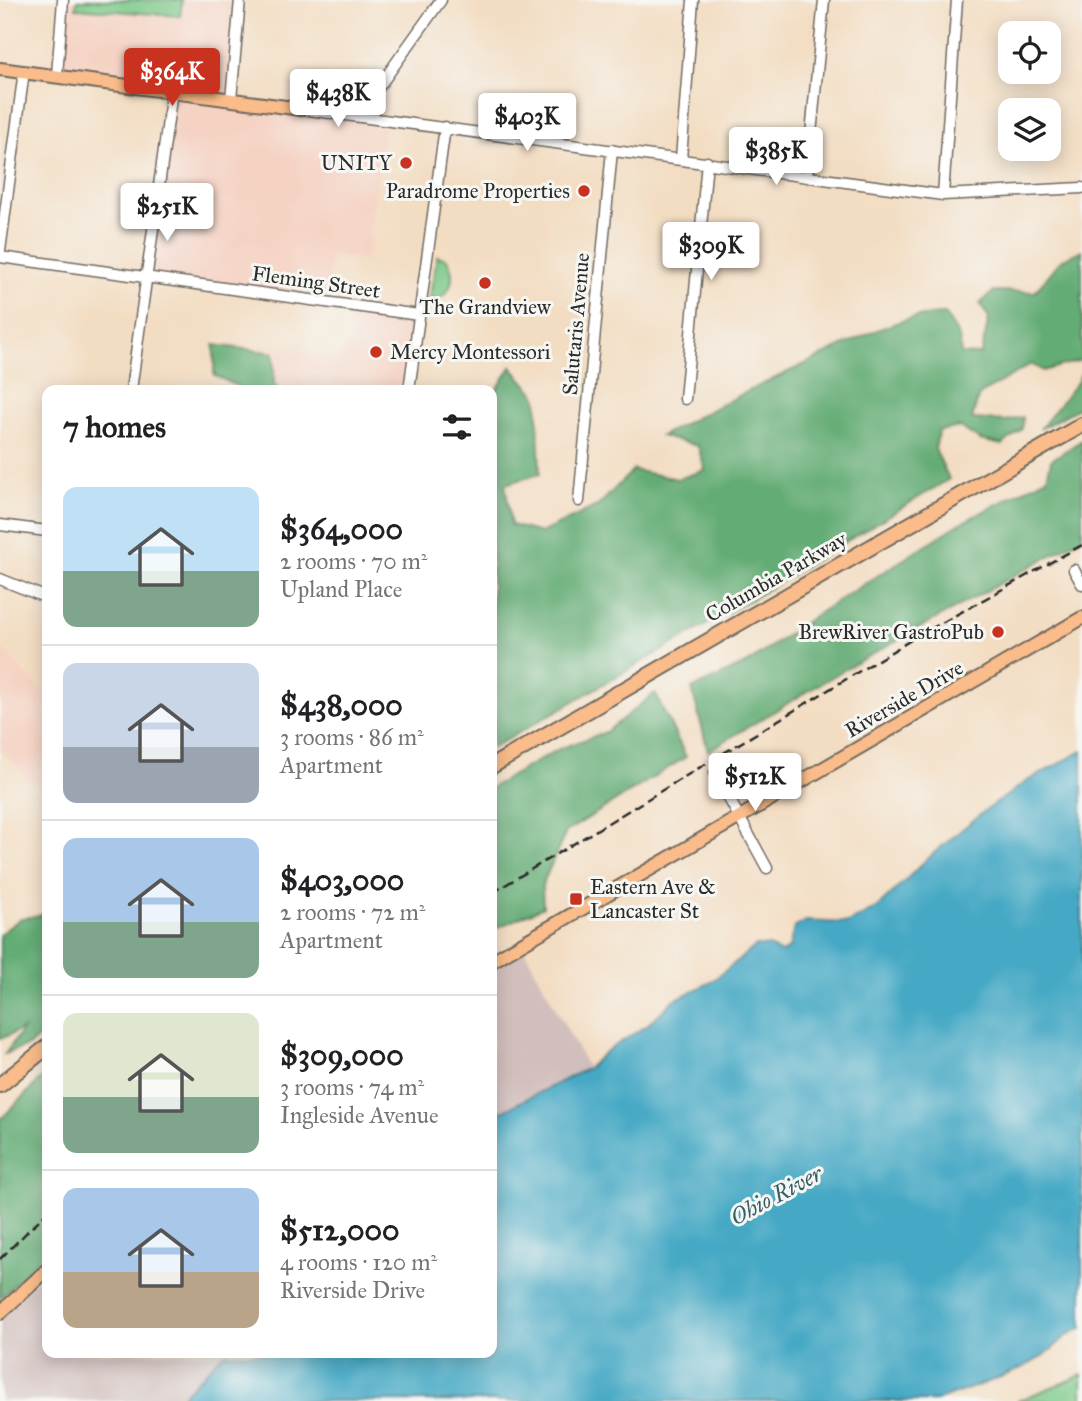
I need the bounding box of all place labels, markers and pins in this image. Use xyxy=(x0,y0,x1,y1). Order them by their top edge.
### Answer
pin: $364K xyxy=(123,48,221,108)
pin: $438K xyxy=(289,69,387,129)
pin: $403K xyxy=(478,94,576,153)
pin: $385K xyxy=(727,128,825,187)
place label: UNITY xyxy=(321,150,393,176)
marker: UNITY xyxy=(398,155,414,171)
place label: Paradrome Properties xyxy=(386,178,570,204)
marker: Paradrome Properties xyxy=(576,183,592,199)
pin: $251K xyxy=(118,184,216,243)
pin: $309K xyxy=(662,222,760,282)
marker: The Grandview xyxy=(477,275,493,291)
place label: The Grandview xyxy=(419,294,551,320)
place label: Mercy Montessori xyxy=(390,339,551,365)
marker: Mercy Montessori xyxy=(368,344,384,360)
place label: BrewRiver GastroPub xyxy=(798,619,984,645)
marker: BrewRiver GastroPub xyxy=(990,624,1006,640)
pin: $512K xyxy=(706,754,804,813)
place label: Eastern Ave & Lancaster St xyxy=(590,874,716,924)
marker: Eastern Ave & Lancaster St xyxy=(568,891,584,907)

